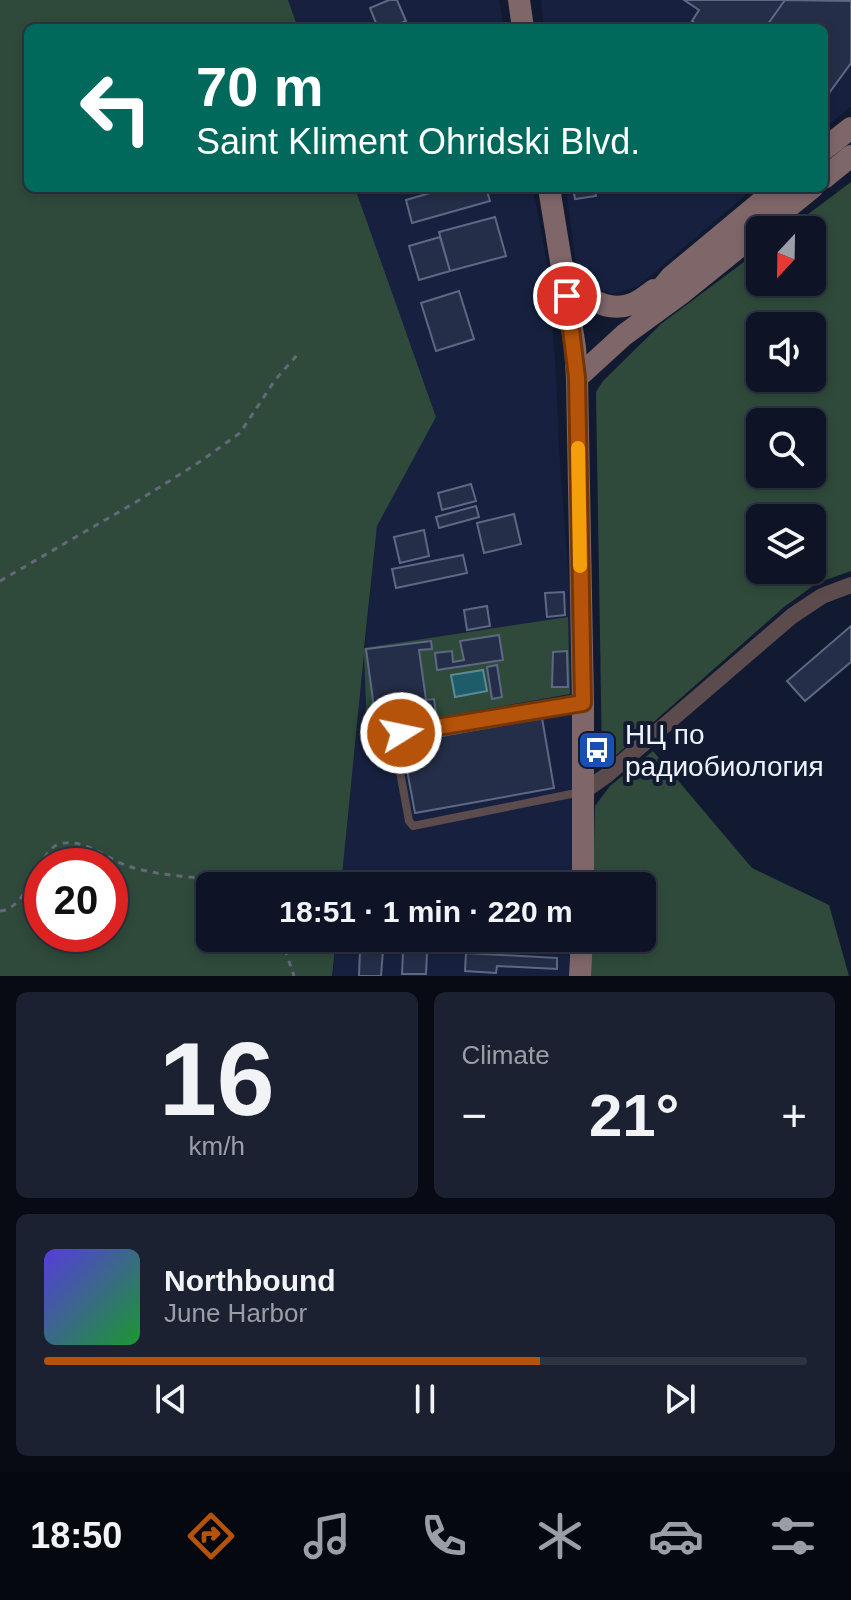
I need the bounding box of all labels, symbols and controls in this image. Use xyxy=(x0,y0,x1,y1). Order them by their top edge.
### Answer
text: 70 m xyxy=(196,55,324,118)
icon: left xyxy=(64,56,168,160)
text: Saint Kliment Ohridski Blvd. xyxy=(196,121,640,162)
north arrow xyxy=(746,216,826,296)
map controls xyxy=(746,216,826,584)
pin xyxy=(533,262,601,330)
icon: arrive xyxy=(545,274,589,318)
button: sound xyxy=(746,312,826,392)
button: search xyxy=(746,408,826,488)
button: layers xyxy=(746,504,826,584)
position arrow xyxy=(359,691,443,775)
place label: НЦ по радиобиология xyxy=(625,719,824,782)
bus stop icon: НЦ по радиобиология xyxy=(576,729,618,771)
speed limit sign: 20 xyxy=(24,848,128,952)
text: 18:51 · 1 min · 220 m xyxy=(279,895,573,928)
text: 16 xyxy=(159,1021,275,1137)
text: Climate xyxy=(462,1040,550,1070)
text: 21° xyxy=(589,1082,680,1149)
text: − xyxy=(462,1091,487,1140)
text: + xyxy=(781,1091,807,1140)
text: km/h xyxy=(189,1131,245,1161)
text: Northbound xyxy=(164,1264,336,1297)
text: June Harbor xyxy=(164,1298,307,1328)
icon: previous xyxy=(149,1377,193,1421)
icon: pause xyxy=(403,1377,447,1421)
icon: next xyxy=(658,1377,702,1421)
icon: directions xyxy=(183,1508,239,1564)
icon: music xyxy=(299,1508,355,1564)
icon: phone xyxy=(416,1508,472,1564)
icon: climate xyxy=(532,1508,588,1564)
icon: car xyxy=(648,1508,704,1564)
icon: filters xyxy=(765,1508,821,1564)
text: 18:50 xyxy=(30,1515,122,1556)

